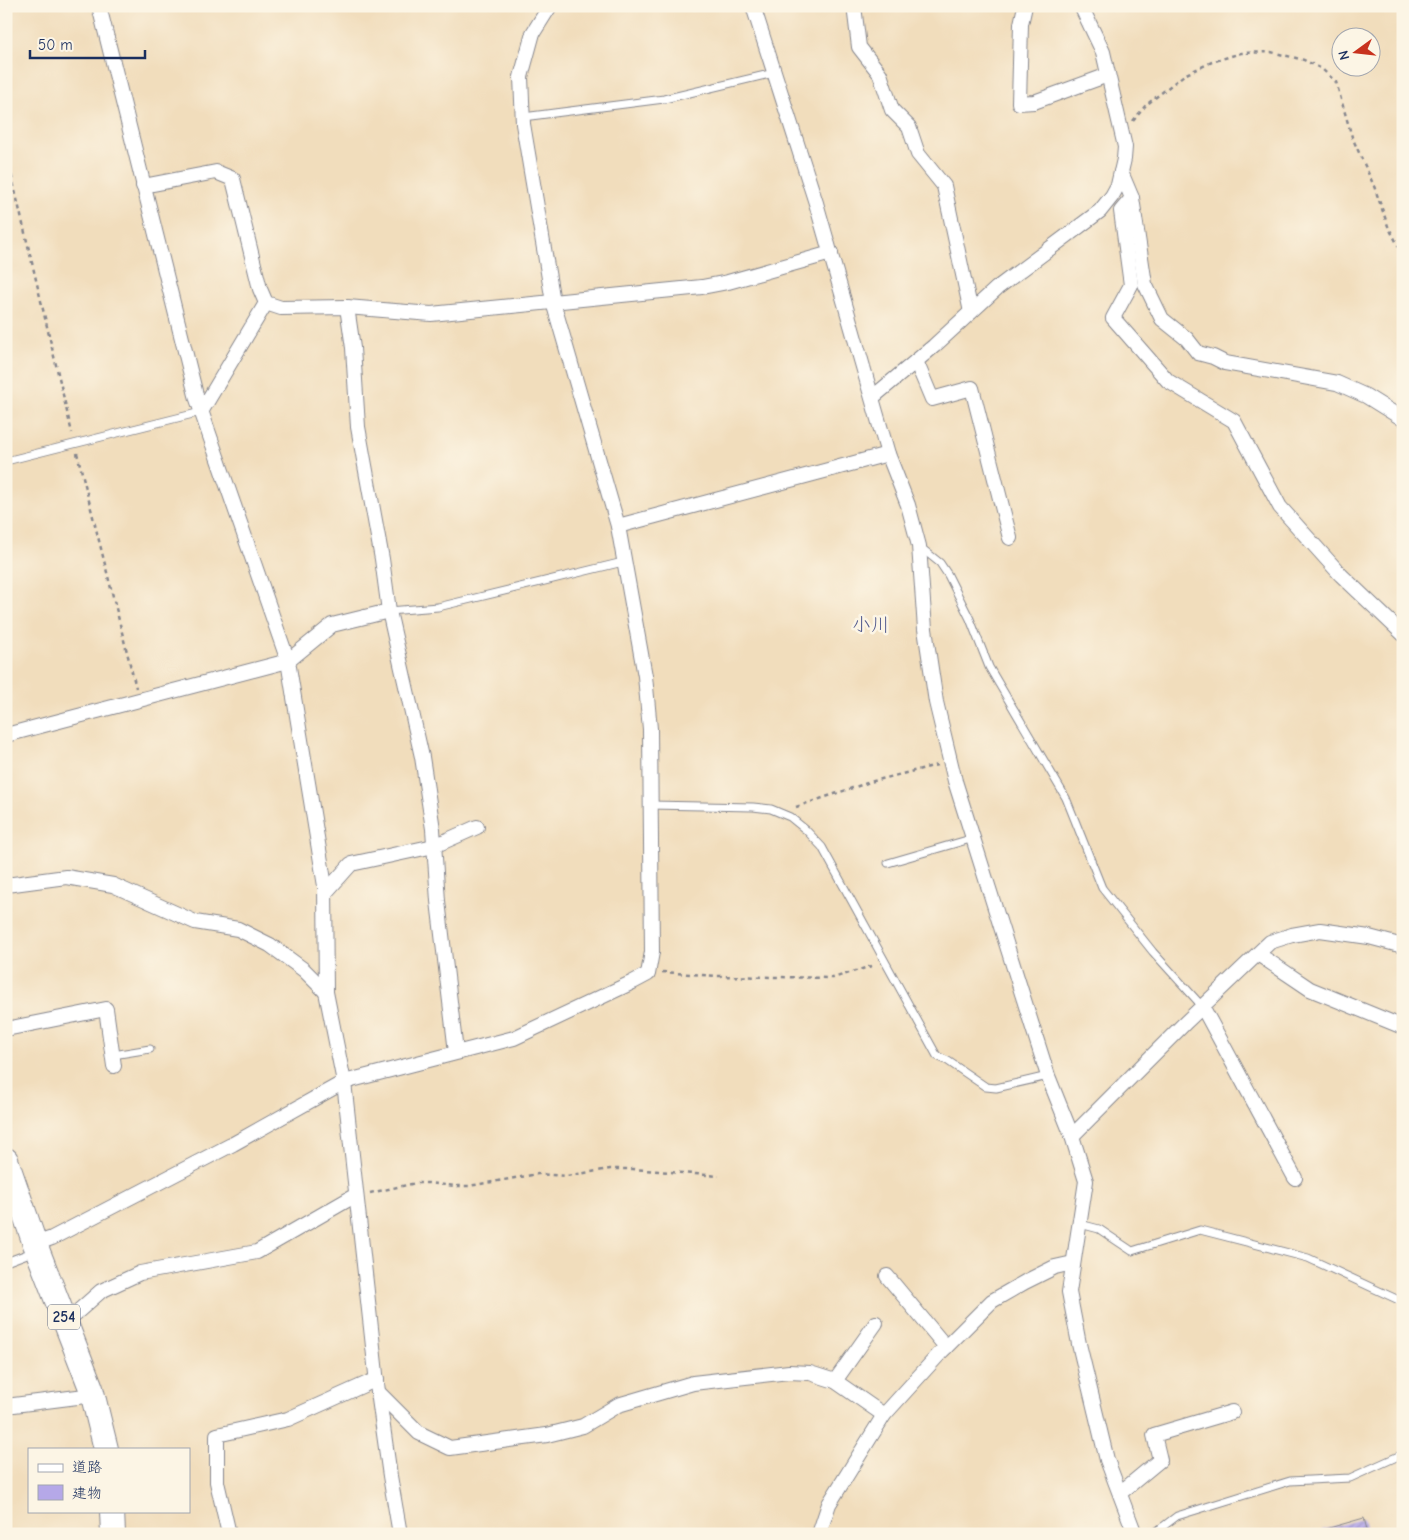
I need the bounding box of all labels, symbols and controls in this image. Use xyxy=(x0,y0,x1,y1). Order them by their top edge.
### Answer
scale bar xyxy=(30,28,145,60)
north arrow xyxy=(1332,28,1382,78)
text: 50 m xyxy=(38,36,73,54)
text: N xyxy=(1335,49,1353,62)
district label: 小川 xyxy=(852,614,890,636)
road number: 254 xyxy=(48,1304,80,1330)
legend xyxy=(28,1448,190,1512)
text: 道路 xyxy=(72,1458,102,1476)
text: 建物 xyxy=(72,1484,102,1502)

